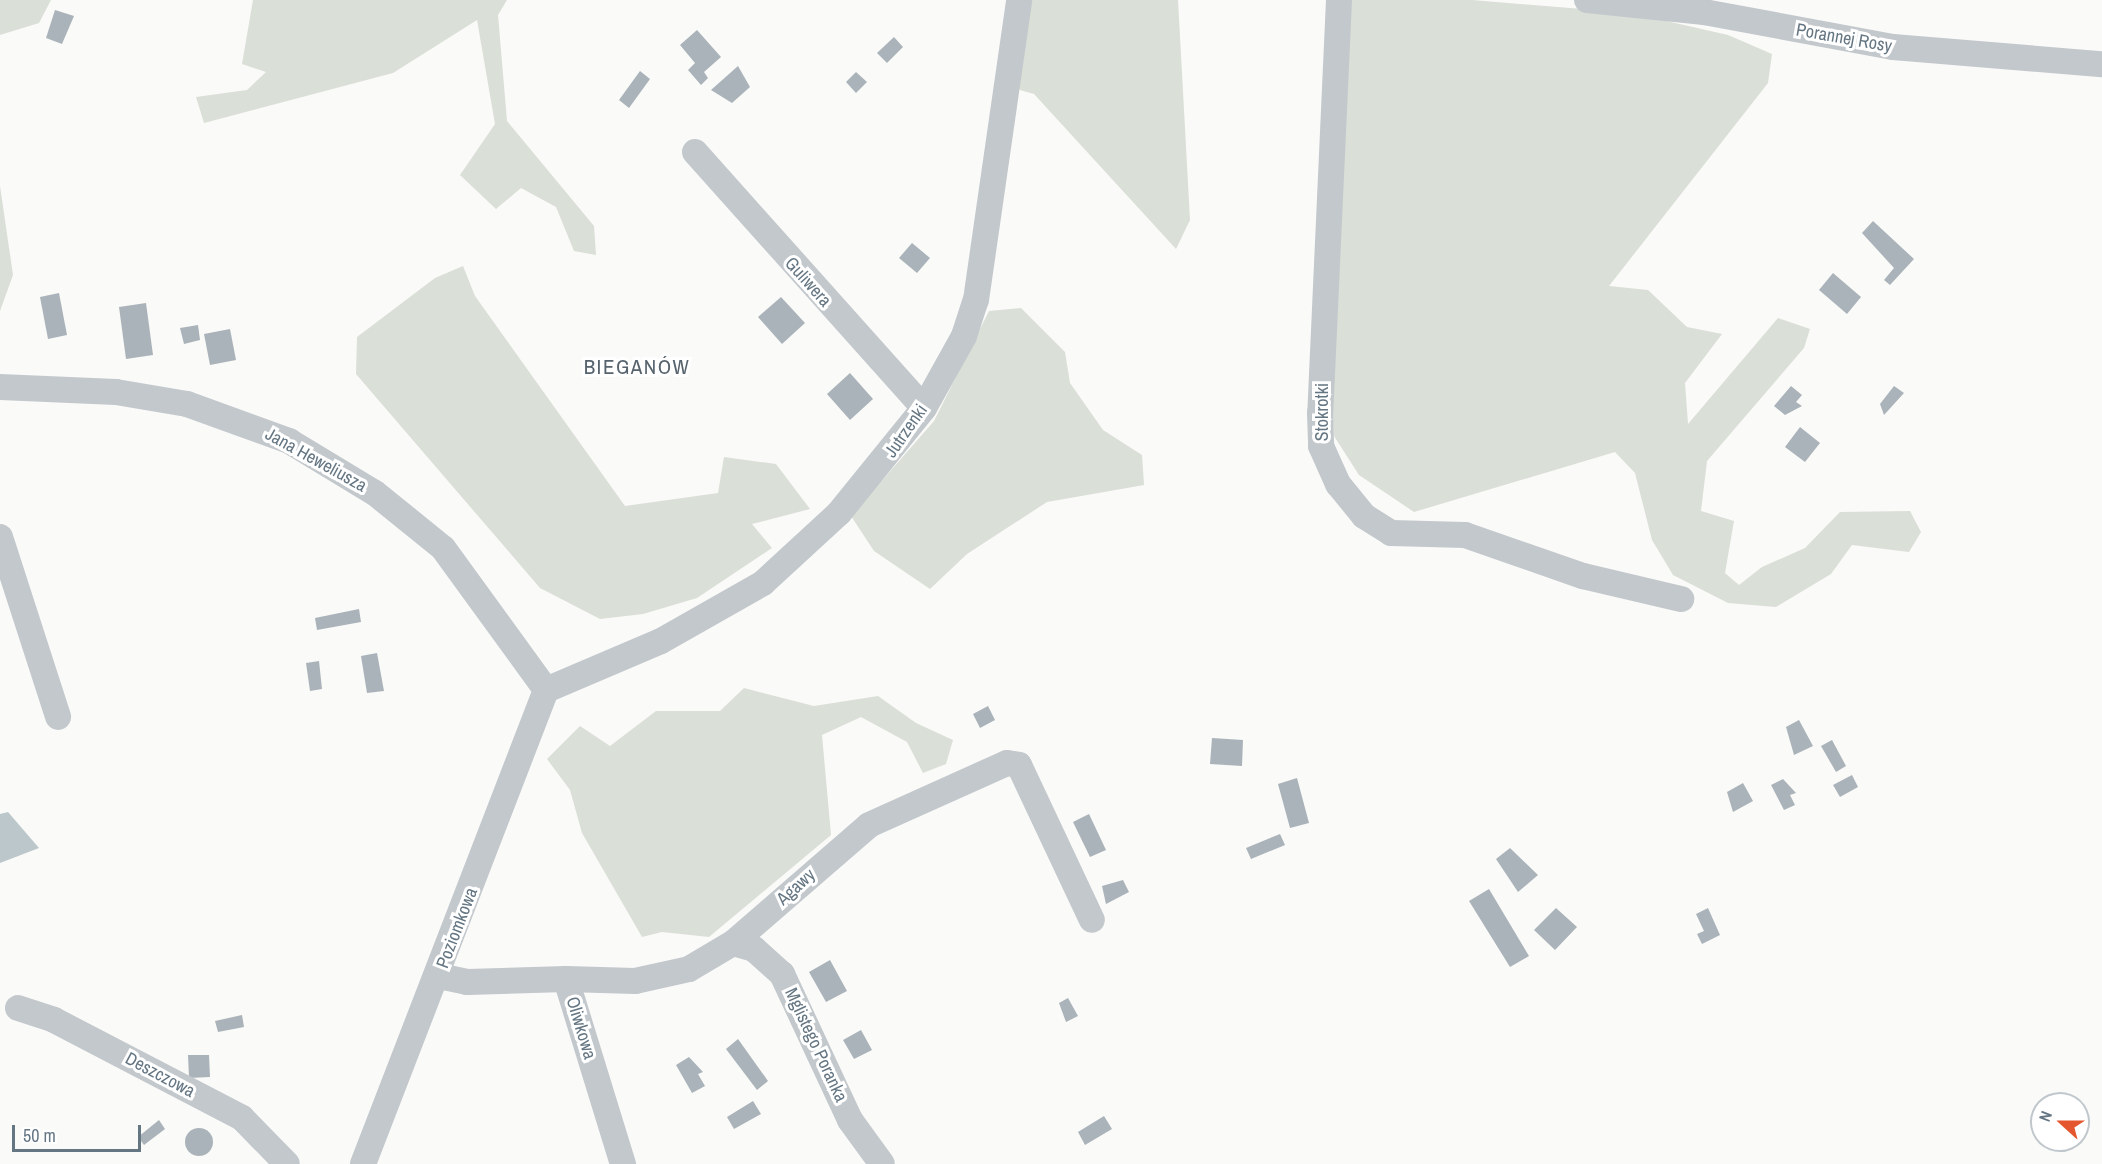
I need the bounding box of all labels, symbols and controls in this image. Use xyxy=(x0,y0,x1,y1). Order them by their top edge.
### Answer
street label: Porannej Rosy xyxy=(1794,19,1894,57)
street label: Guliwera xyxy=(780,253,836,311)
district label: BIEGANÓW xyxy=(584,354,690,380)
street label: Stokrotki xyxy=(1311,383,1333,441)
street label: Jutrzenki xyxy=(880,400,932,462)
street label: Jana Heweliusza xyxy=(262,423,370,497)
street label: Agawy xyxy=(772,864,820,910)
street label: Poziomkowa xyxy=(432,885,482,971)
street label: Mglistego Poranka xyxy=(780,985,852,1105)
street label: Oliwkowa xyxy=(561,994,601,1062)
street label: Deszczowa xyxy=(122,1048,198,1102)
north arrow xyxy=(2030,1092,2090,1152)
text: N xyxy=(2033,1108,2057,1125)
scale bar xyxy=(15,1113,144,1151)
text: 50 m xyxy=(23,1123,56,1148)

